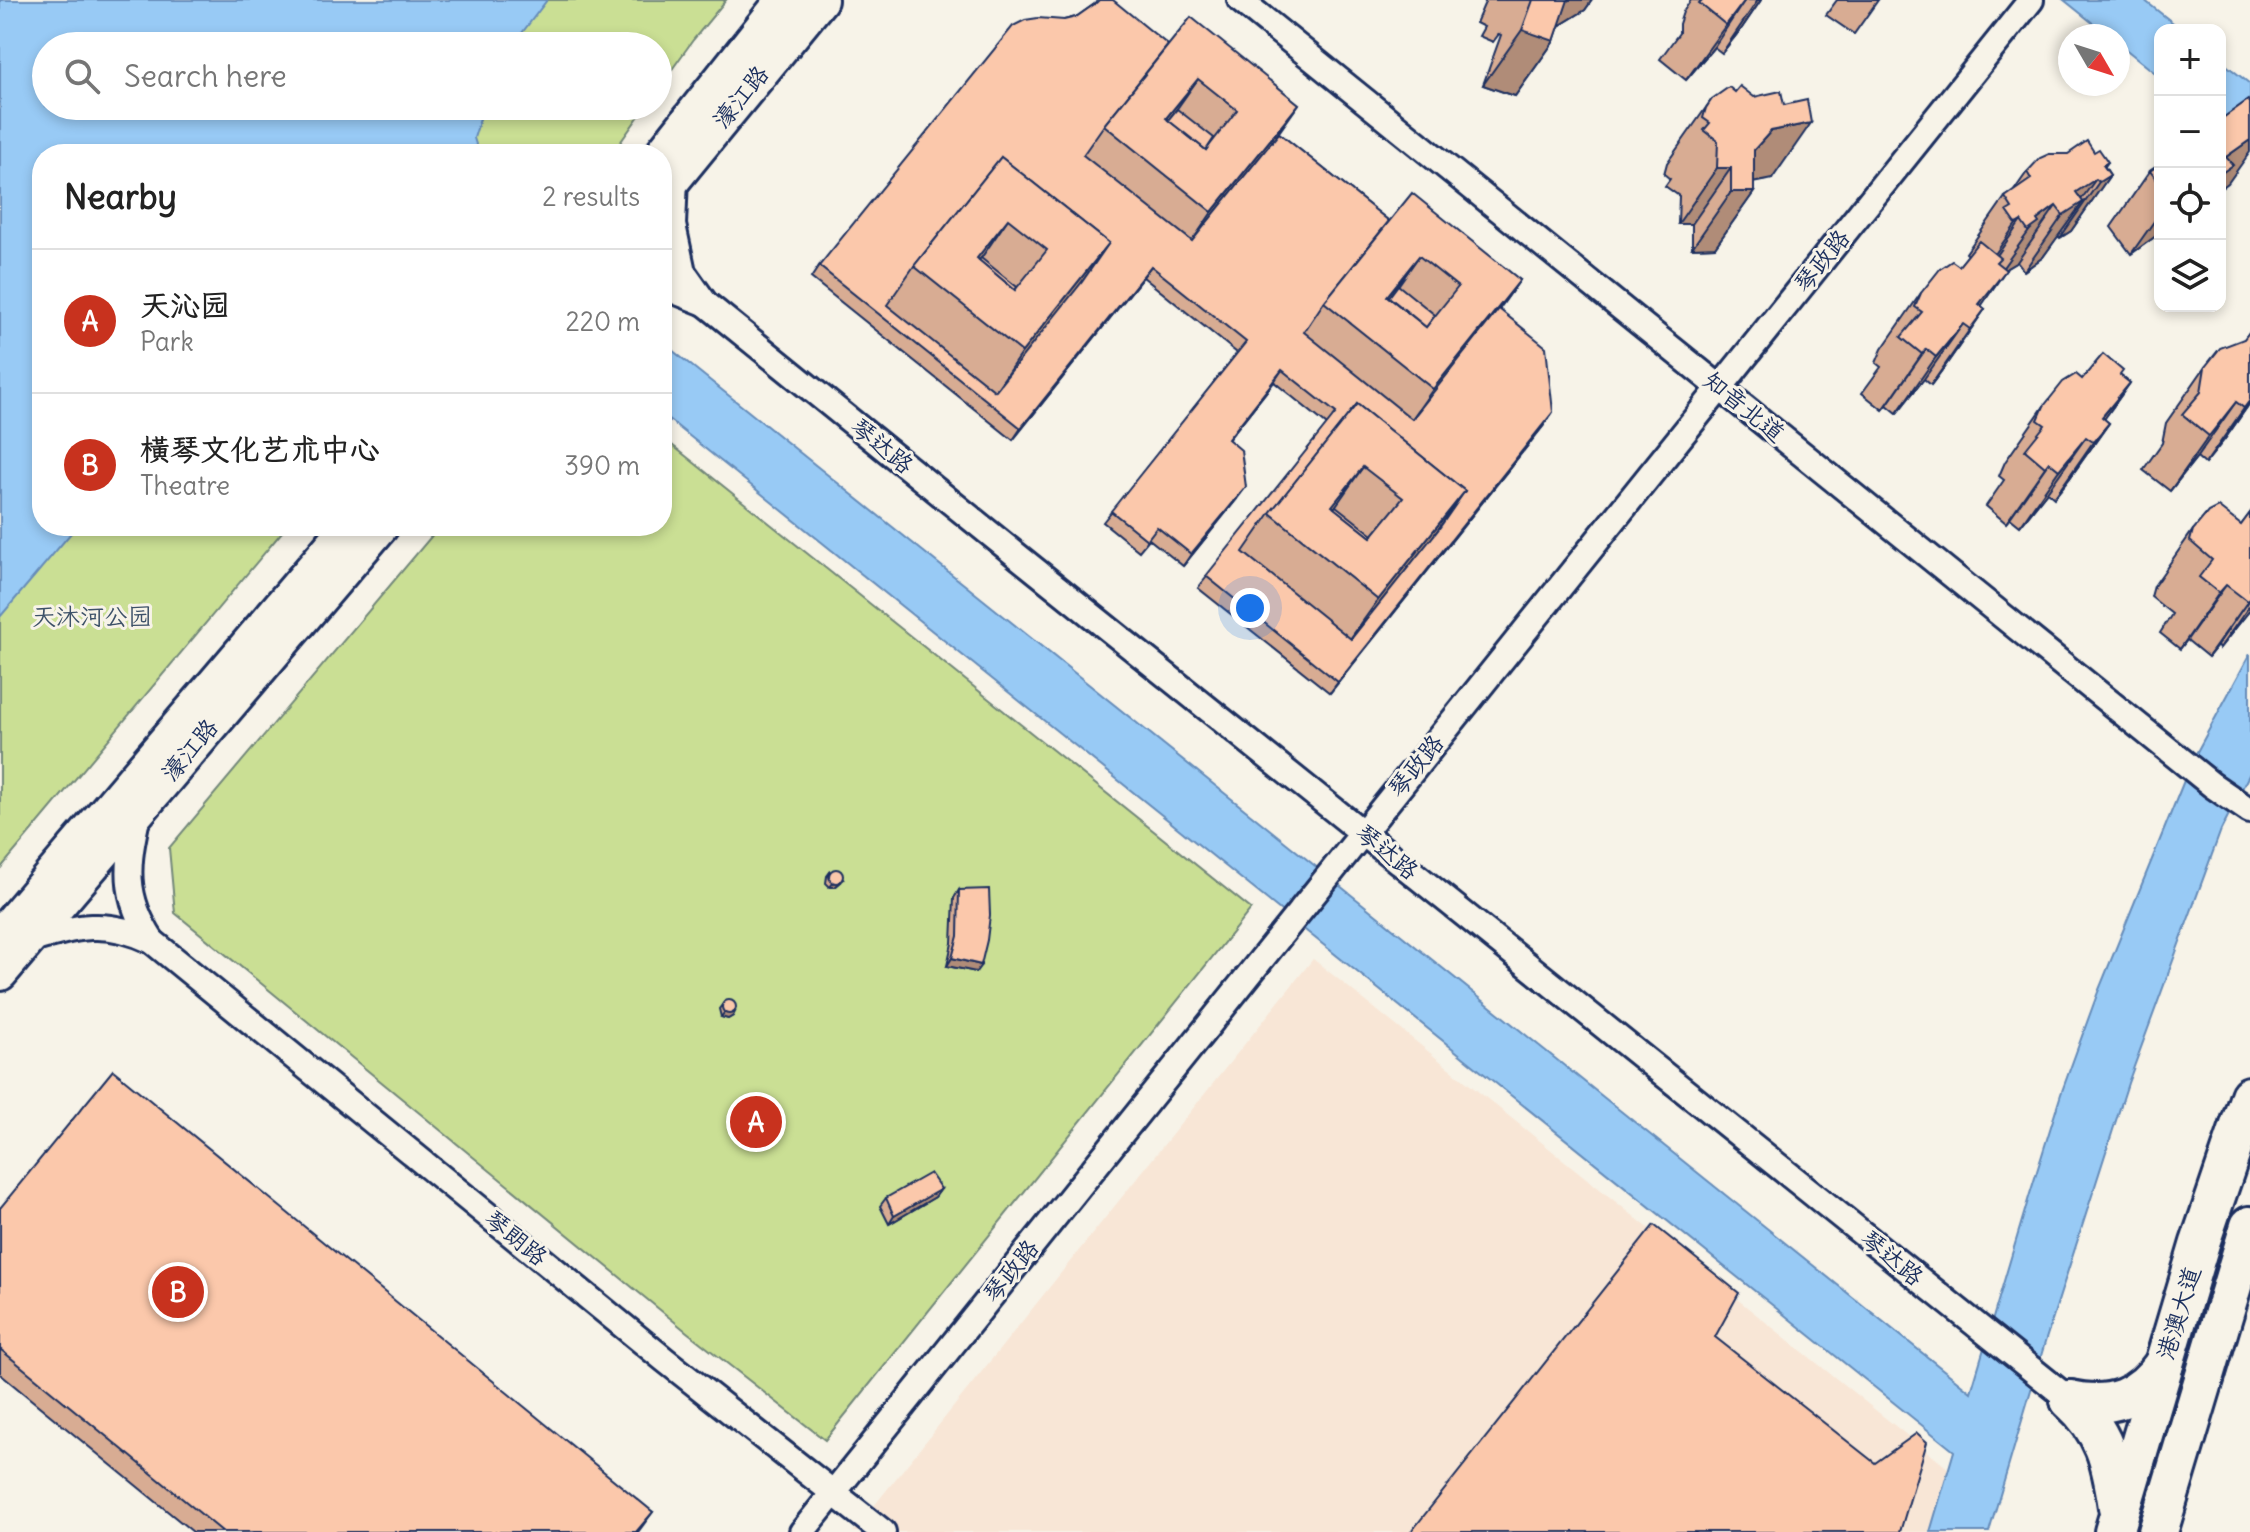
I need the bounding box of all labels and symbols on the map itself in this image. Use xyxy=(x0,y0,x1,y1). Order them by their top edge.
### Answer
north arrow xyxy=(2058,24,2130,96)
street label: 濠江路 xyxy=(706,59,775,134)
street label: 琴政路 xyxy=(1787,223,1856,298)
street label: 知音北道 xyxy=(1698,364,1791,448)
street label: 琴达路 xyxy=(845,411,920,480)
your location xyxy=(1230,588,1270,628)
park label: 天沐河公园 xyxy=(32,601,152,631)
street label: 濠江路 xyxy=(155,712,224,787)
street label: 琴政路 xyxy=(1381,728,1450,803)
street label: 琴达路 xyxy=(1350,817,1425,886)
pin: A xyxy=(730,1092,782,1152)
street label: 琴朗路 xyxy=(479,1203,554,1272)
street label: 琴达路 xyxy=(1855,1223,1930,1292)
street label: 琴政路 xyxy=(976,1233,1045,1308)
pin: B xyxy=(152,1262,204,1322)
street label: 港澳大道 xyxy=(2150,1262,2206,1363)

